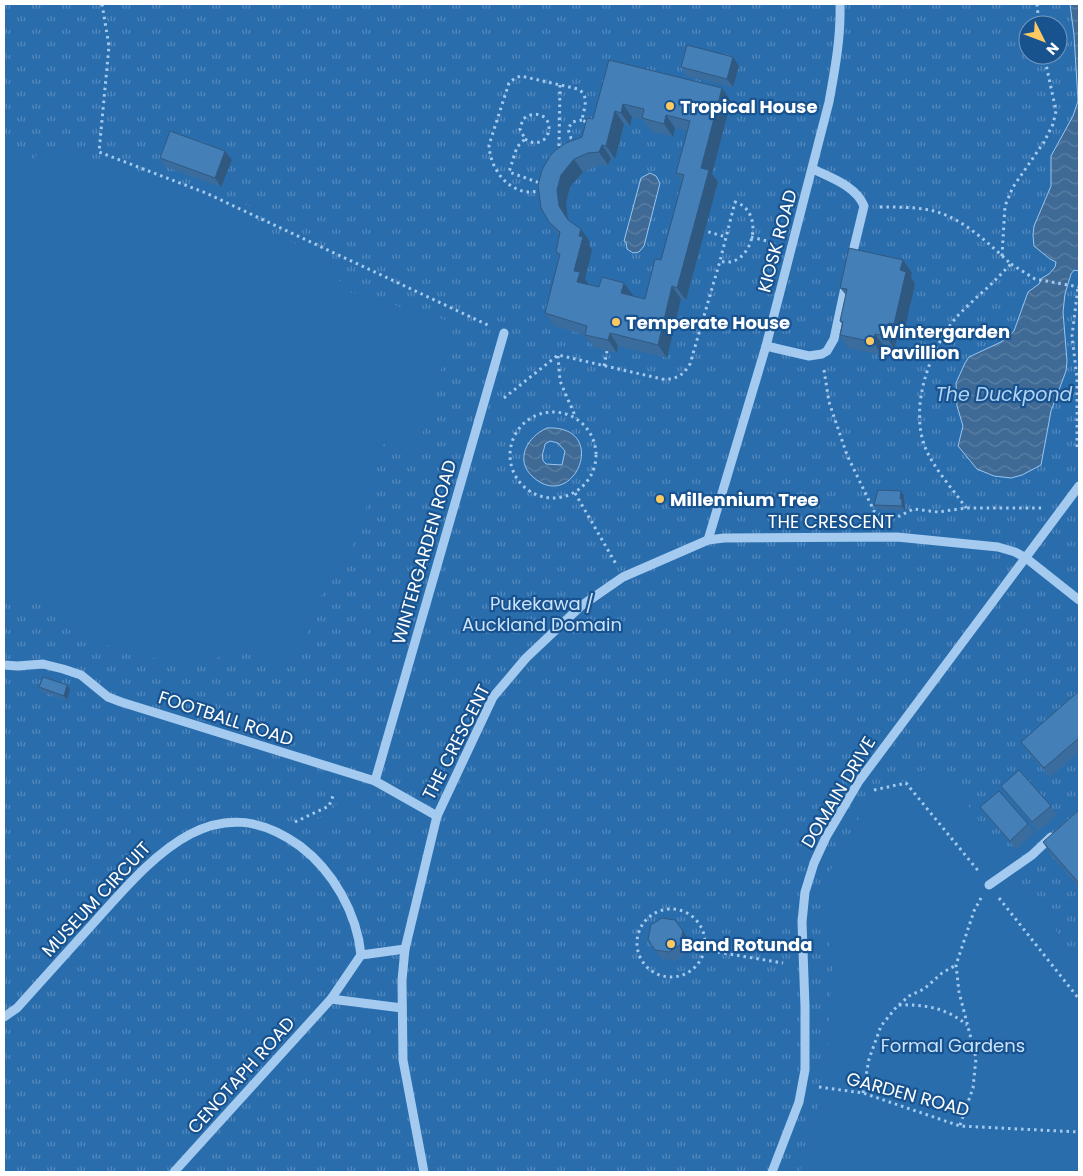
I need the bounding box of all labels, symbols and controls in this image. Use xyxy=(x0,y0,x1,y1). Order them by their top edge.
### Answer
north arrow xyxy=(1018,15,1068,65)
text: N xyxy=(1042,38,1064,59)
place label: Tropical House xyxy=(680,94,817,119)
marker: Tropical House xyxy=(664,100,676,112)
street label: KIOSK ROAD xyxy=(751,187,803,295)
place label: Temperate House xyxy=(626,310,790,335)
marker: Temperate House xyxy=(610,316,622,328)
place label: Wintergarden Pavillion xyxy=(880,319,1010,365)
marker: Wintergarden Pavillion xyxy=(864,335,876,347)
water label: The Duckpond xyxy=(936,381,1073,408)
street label: WINTERGARDEN ROAD xyxy=(386,457,462,647)
place label: Millennium Tree xyxy=(670,487,819,512)
marker: Millennium Tree xyxy=(654,493,666,505)
street label: THE CRESCENT xyxy=(768,509,894,534)
park label: Pukekawa / Auckland Domain xyxy=(462,591,622,637)
street label: THE CRESCENT xyxy=(416,680,496,804)
street label: FOOTBALL ROAD xyxy=(155,684,297,752)
street label: DOMAIN DRIVE xyxy=(795,732,881,852)
street label: MUSEUM CIRCUIT xyxy=(36,836,156,962)
place label: Band Rotunda xyxy=(681,932,812,957)
marker: Band Rotunda xyxy=(665,938,677,950)
street label: CENOTAPH ROAD xyxy=(182,1011,300,1139)
park label: Formal Gardens xyxy=(881,1033,1025,1058)
street label: GARDEN ROAD xyxy=(844,1066,972,1122)

